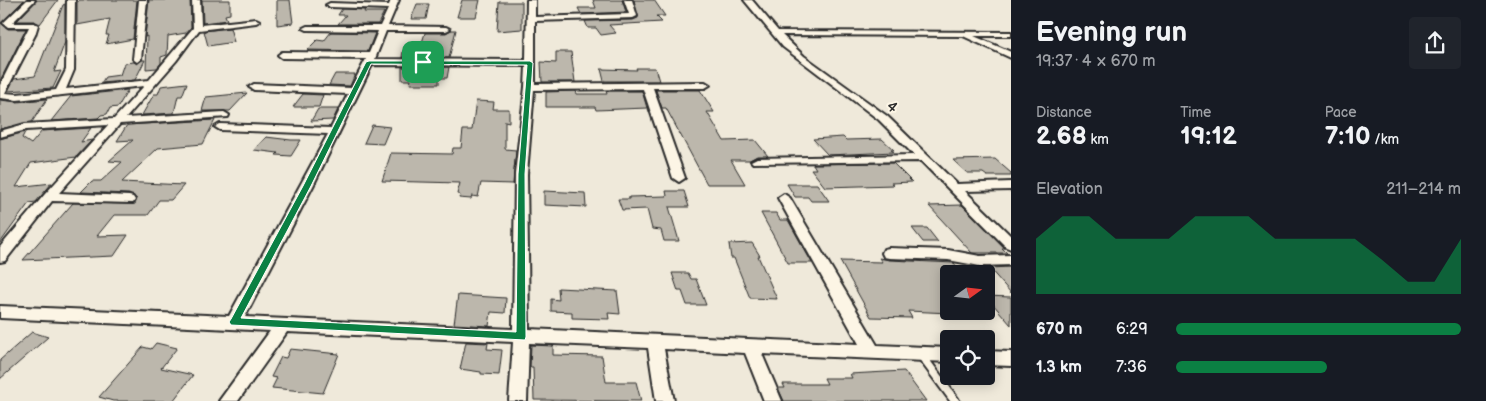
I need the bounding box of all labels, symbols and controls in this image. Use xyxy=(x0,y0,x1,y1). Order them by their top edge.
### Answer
text: Evening run xyxy=(1036,16,1187,49)
button: share xyxy=(1409,17,1461,69)
pin xyxy=(402,41,444,83)
icon: arrive xyxy=(409,48,437,76)
text: 19:37 · 4 × 670 m xyxy=(1036,52,1155,71)
street label: 4 xyxy=(882,97,902,117)
text: Distance xyxy=(1036,104,1092,121)
text: Time xyxy=(1180,104,1211,121)
text: Pace xyxy=(1325,104,1357,121)
text: 2.68 xyxy=(1036,121,1087,152)
text: 19:12 xyxy=(1180,121,1237,152)
text: 7:10 xyxy=(1325,121,1371,152)
text: km xyxy=(1087,131,1109,148)
text: /km xyxy=(1371,131,1399,148)
text: Elevation xyxy=(1036,180,1103,199)
text: 211–214 m xyxy=(1386,180,1461,199)
north arrow xyxy=(940,265,995,320)
map controls xyxy=(940,265,995,385)
text: 670 m xyxy=(1036,320,1082,339)
text: 6:29 xyxy=(1116,320,1148,339)
button: locate xyxy=(940,330,995,385)
text: 1.3 km xyxy=(1036,358,1082,377)
text: 7:36 xyxy=(1116,358,1147,377)

